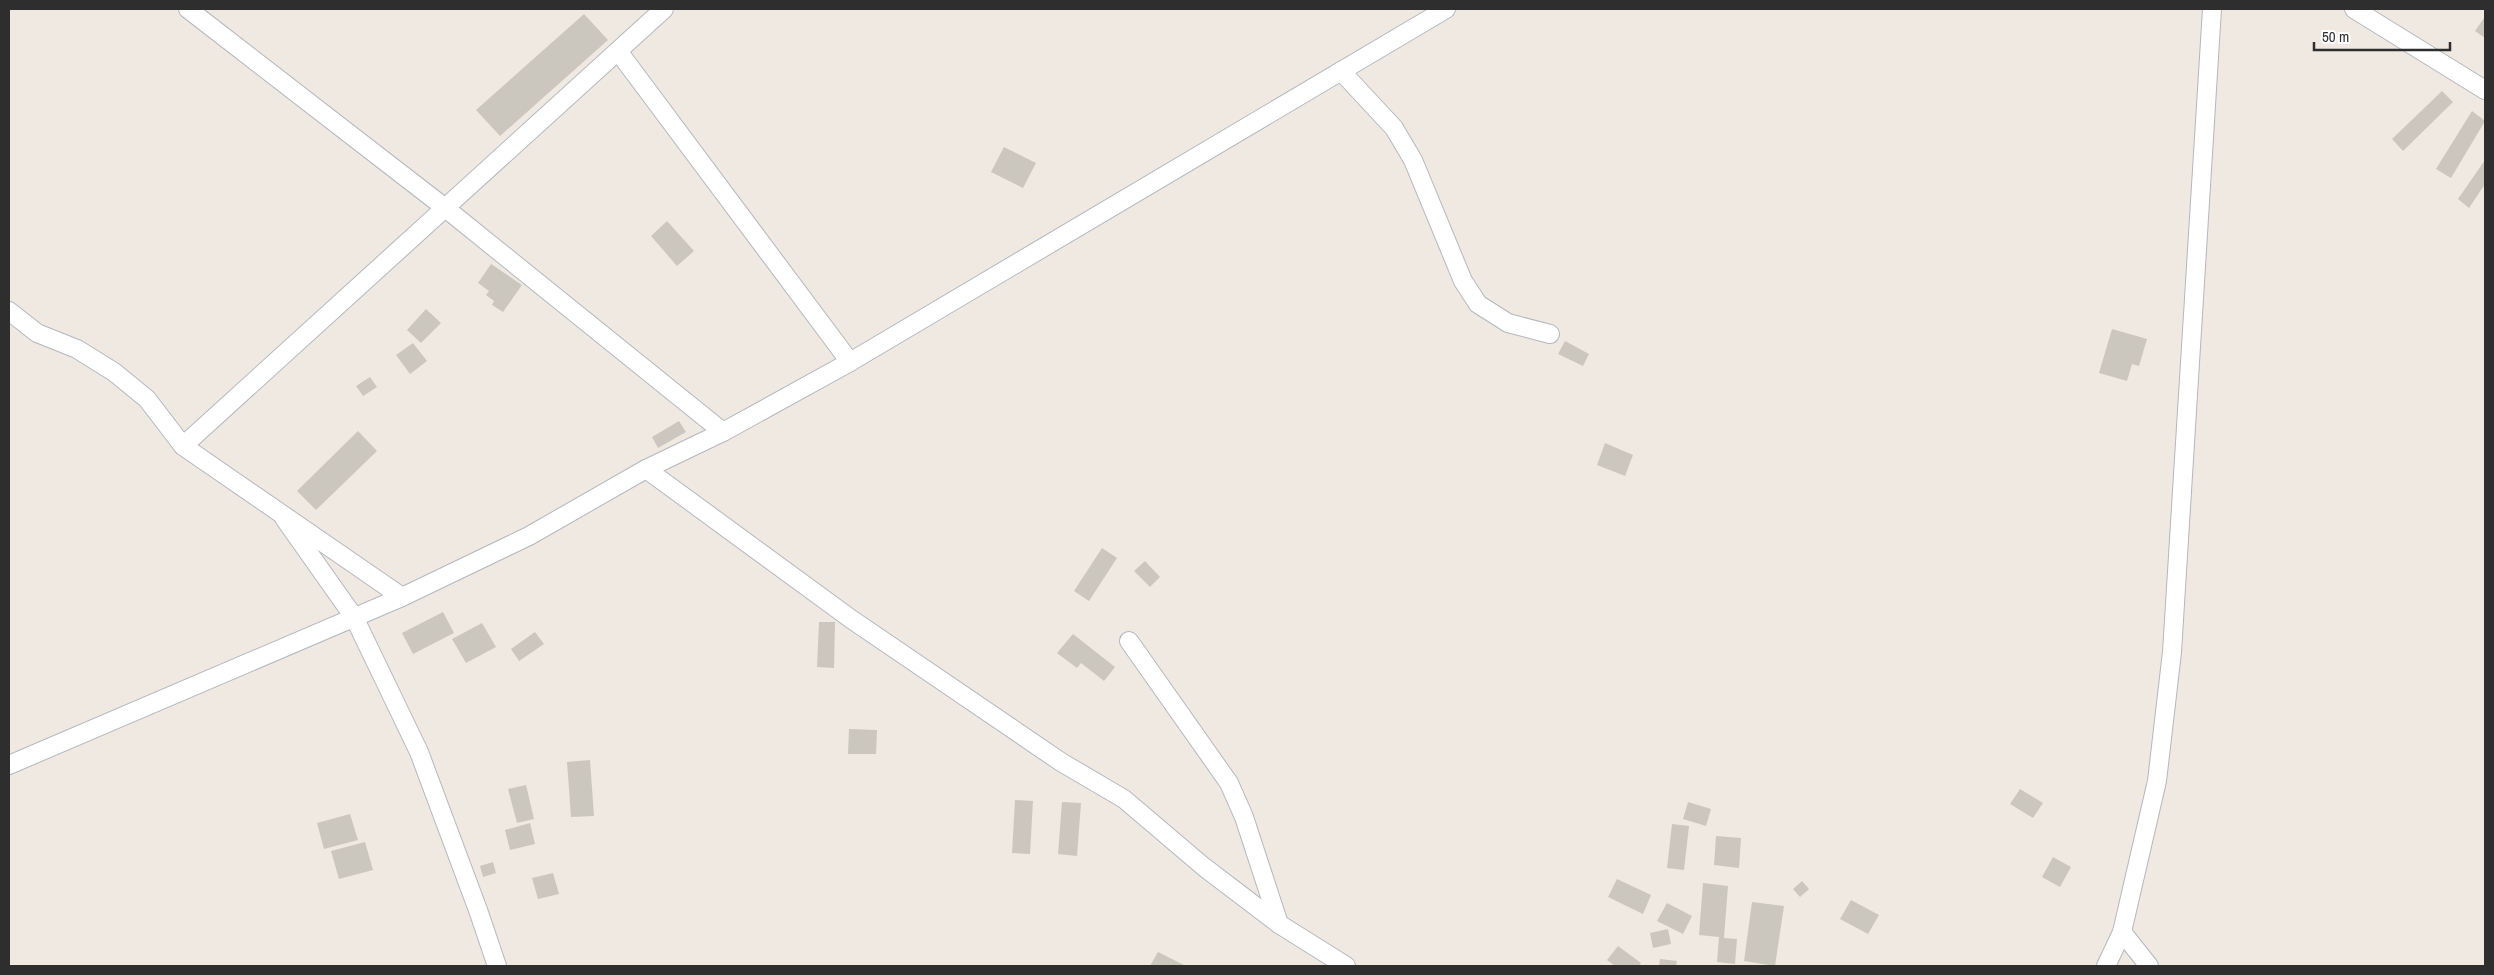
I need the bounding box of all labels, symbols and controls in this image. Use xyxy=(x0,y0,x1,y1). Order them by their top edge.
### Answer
scale bar xyxy=(2314,20,2450,52)
text: 50 m xyxy=(2322,26,2349,47)

